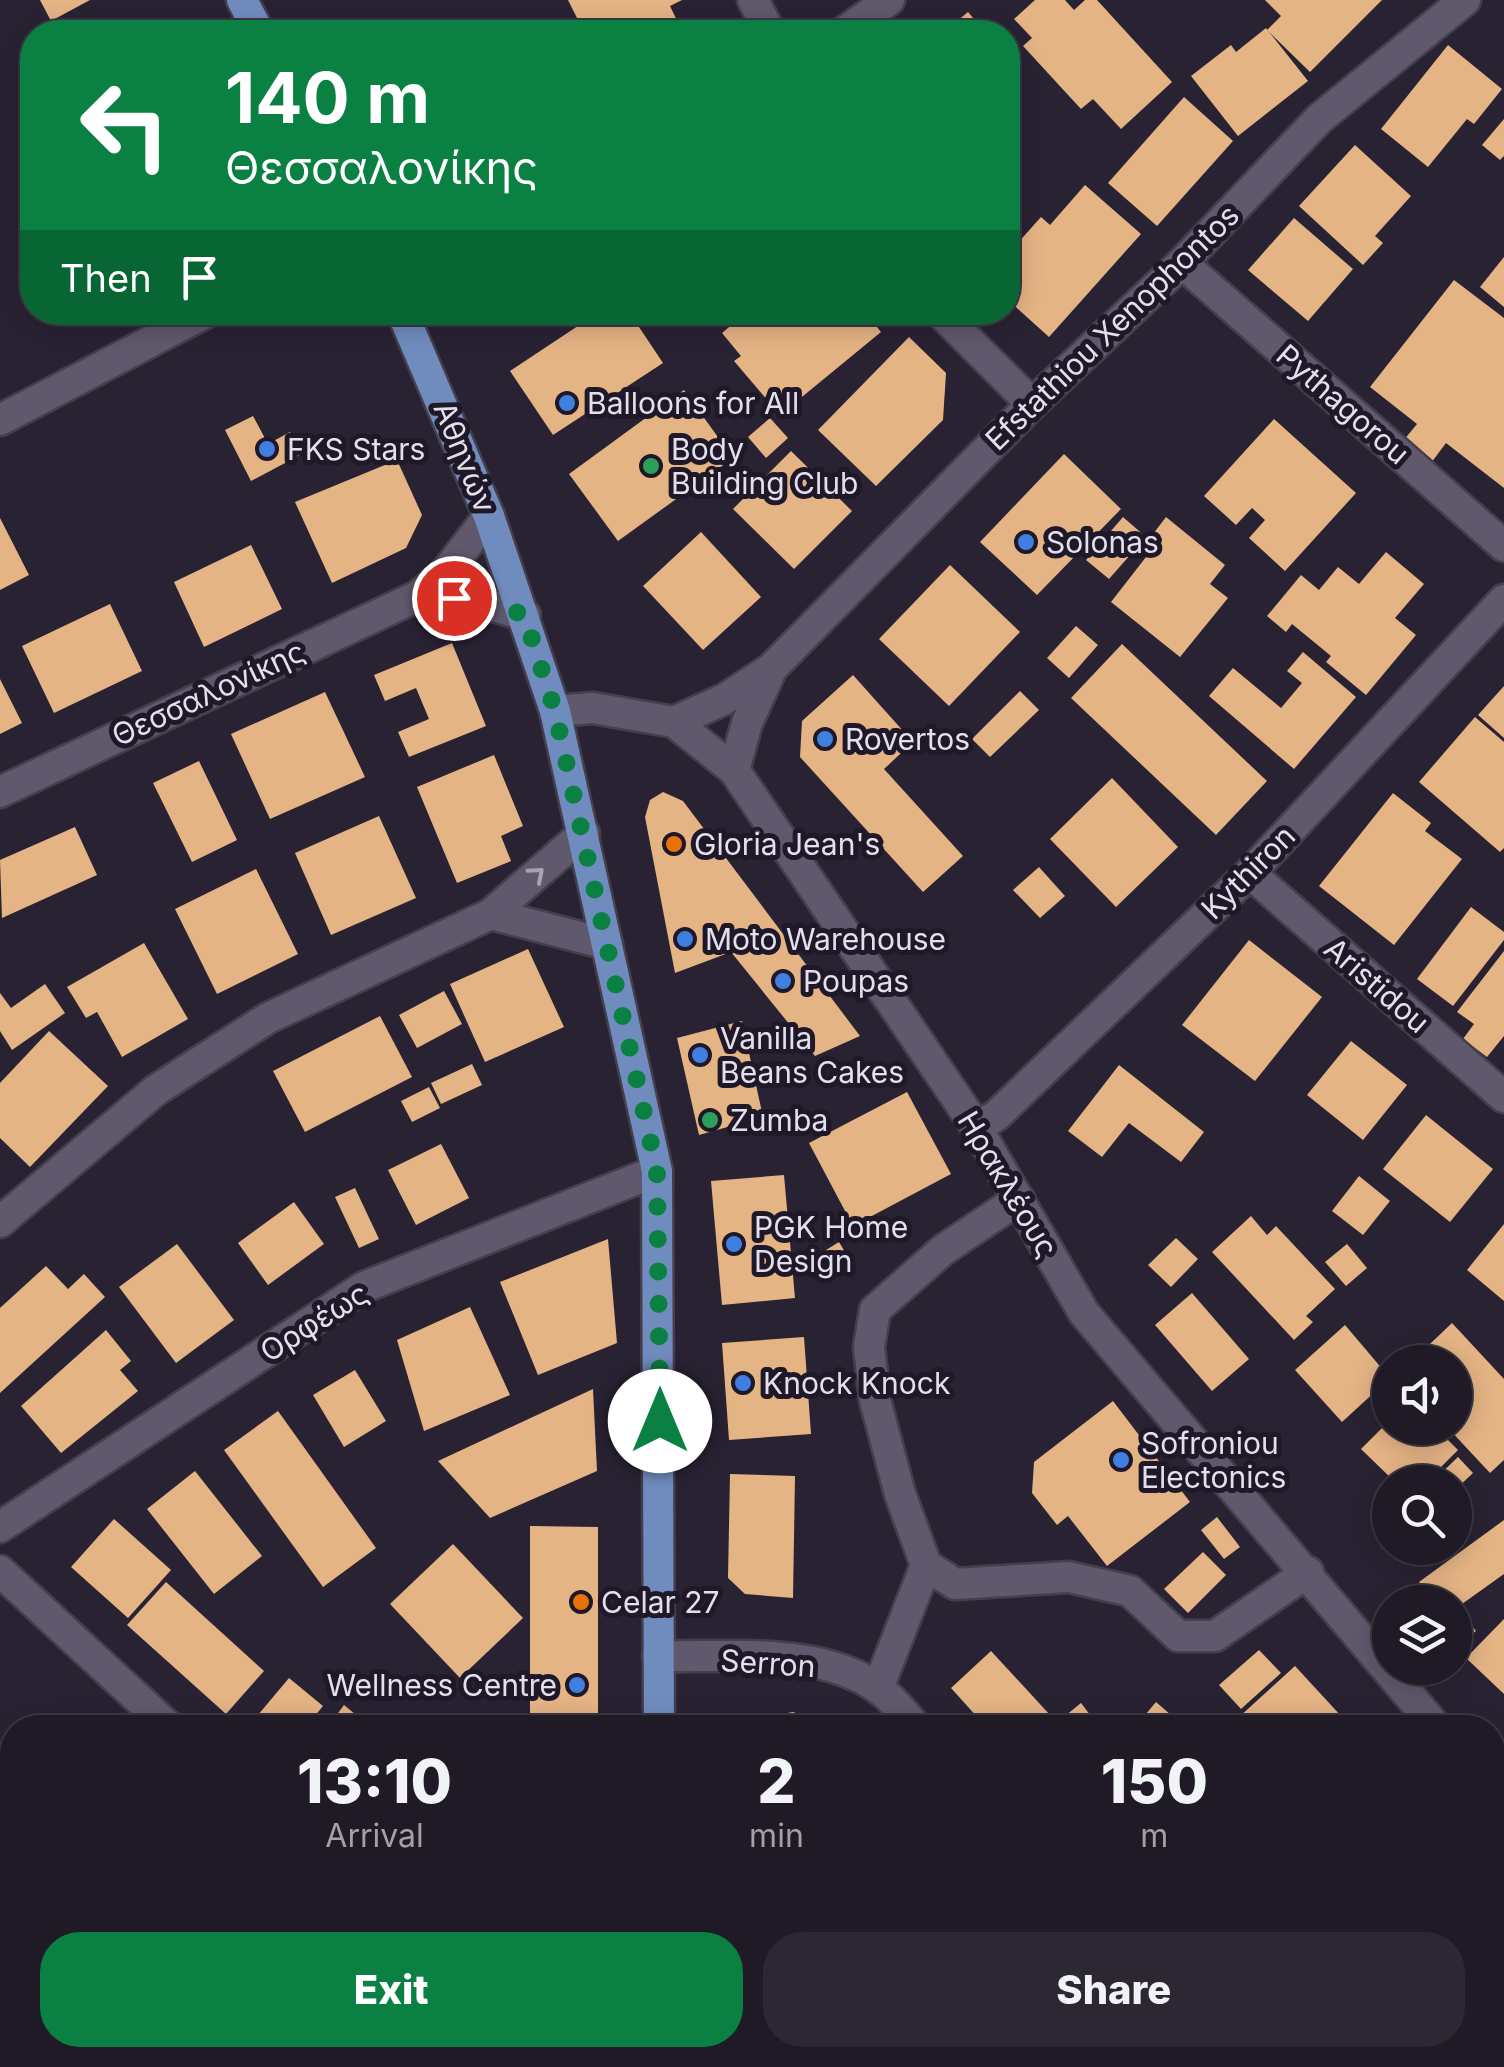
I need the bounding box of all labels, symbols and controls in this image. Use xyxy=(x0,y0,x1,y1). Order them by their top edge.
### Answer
text: 140 m xyxy=(225,55,430,140)
icon: left xyxy=(60,60,190,190)
text: Θεσσαλονίκης xyxy=(225,140,538,195)
street label: Efstathiou Xenophontos xyxy=(978,197,1246,457)
icon: arrive xyxy=(172,250,227,305)
text: Then xyxy=(60,255,152,301)
street label: Pythagorou xyxy=(1269,337,1417,471)
place label: Balloons for All xyxy=(587,385,799,421)
marker: Balloons for All xyxy=(556,392,578,414)
street label: Αθηνών xyxy=(427,396,503,518)
place label: FKS Stars xyxy=(287,431,425,467)
place label: Body Building Club xyxy=(671,431,858,501)
marker: FKS Stars xyxy=(256,438,278,460)
marker: Body Building Club xyxy=(640,455,662,477)
place label: Solonas xyxy=(1046,524,1159,560)
marker: Solonas xyxy=(1015,531,1037,553)
pin xyxy=(412,556,497,641)
icon: arrive xyxy=(427,571,482,626)
street label: Θεσσαλονίκης xyxy=(106,633,310,753)
place label: Rovertos xyxy=(845,721,970,757)
marker: Rovertos xyxy=(814,728,836,750)
street label: Kythiron xyxy=(1194,818,1302,926)
place label: Gloria Jean's xyxy=(694,826,880,862)
marker: Gloria Jean's xyxy=(663,833,685,855)
one-way arrow xyxy=(526,867,544,885)
place label: Moto Warehouse xyxy=(705,921,946,957)
marker: Moto Warehouse xyxy=(674,928,696,950)
street label: Aristidou xyxy=(1317,930,1437,1040)
place label: Poupas xyxy=(803,963,909,999)
marker: Poupas xyxy=(772,970,794,992)
place label: Vanilla Beans Cakes xyxy=(720,1020,904,1090)
marker: Vanilla Beans Cakes xyxy=(689,1044,711,1066)
place label: Zumba xyxy=(730,1102,828,1138)
street label: Ηρακλέους xyxy=(950,1105,1066,1263)
marker: Zumba xyxy=(699,1109,721,1131)
place label: PGK Home Design xyxy=(754,1209,908,1279)
marker: PGK Home Design xyxy=(723,1233,745,1255)
street label: Ορφέως xyxy=(253,1275,375,1369)
map controls xyxy=(1372,1345,1472,1685)
button: sound xyxy=(1372,1345,1472,1445)
place label: Knock Knock xyxy=(763,1365,951,1401)
position arrow xyxy=(608,1369,712,1473)
marker: Knock Knock xyxy=(732,1372,754,1394)
place label: Sofroniou Electonics xyxy=(1141,1425,1286,1495)
marker: Sofroniou Electonics xyxy=(1110,1449,1132,1471)
button: search xyxy=(1372,1465,1472,1565)
place label: Celar 27 xyxy=(601,1584,720,1620)
button: layers xyxy=(1372,1585,1472,1685)
marker: Celar 27 xyxy=(570,1591,592,1613)
street label: Serron xyxy=(719,1642,817,1684)
place label: Wellness Centre xyxy=(326,1667,557,1703)
marker: Wellness Centre xyxy=(566,1674,588,1696)
text: 13:10 xyxy=(297,1745,452,1817)
text: 2 xyxy=(757,1745,796,1817)
text: 150 xyxy=(1101,1745,1208,1817)
text: Arrival xyxy=(325,1816,424,1855)
text: min xyxy=(749,1816,804,1855)
text: m xyxy=(1140,1816,1168,1855)
button: Exit xyxy=(40,1932,743,2047)
button: Share xyxy=(763,1932,1465,2047)

